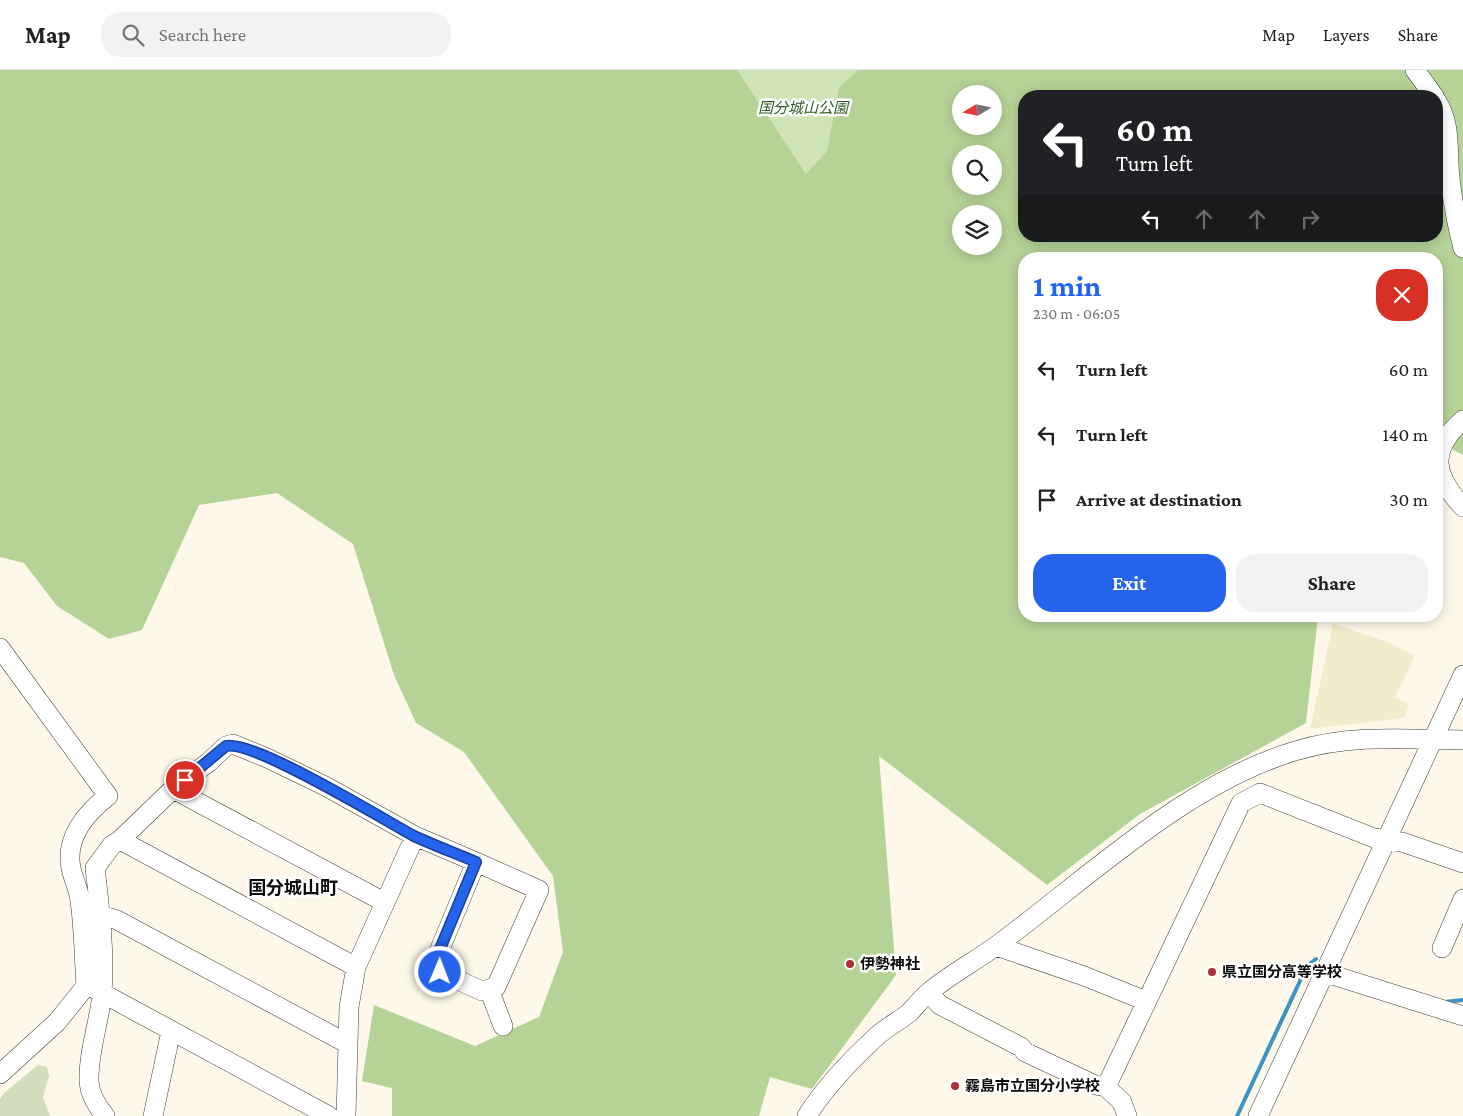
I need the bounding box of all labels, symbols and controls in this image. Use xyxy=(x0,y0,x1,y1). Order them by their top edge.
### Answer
search box xyxy=(101,12,451,57)
text: Map xyxy=(25,21,71,48)
icon: search xyxy=(119,21,147,49)
text: Search here xyxy=(159,24,246,45)
text: Map xyxy=(1262,25,1295,45)
text: Layers xyxy=(1323,25,1370,45)
text: Share xyxy=(1398,25,1438,45)
north arrow xyxy=(952,85,1002,135)
map controls xyxy=(952,85,1002,255)
park label: 国分城山公園 xyxy=(758,100,850,116)
icon: left xyxy=(1033,110,1098,175)
text: 60 m xyxy=(1116,110,1193,149)
button: search xyxy=(952,145,1002,195)
text: Turn left xyxy=(1116,151,1193,176)
button: layers xyxy=(952,205,1002,255)
icon: left xyxy=(1137,205,1165,233)
icon: ahead xyxy=(1190,205,1218,233)
icon: ahead xyxy=(1243,205,1271,233)
icon: right xyxy=(1296,205,1324,233)
text: 1 min xyxy=(1033,269,1101,302)
button: close xyxy=(1376,269,1428,321)
text: 230 m · 06:05 xyxy=(1033,305,1120,322)
icon: left xyxy=(1033,356,1061,384)
text: Turn left xyxy=(1076,359,1148,380)
text: 60 m xyxy=(1389,359,1428,380)
icon: left xyxy=(1033,421,1061,449)
text: Turn left xyxy=(1076,424,1148,445)
text: 140 m xyxy=(1382,424,1428,445)
icon: arrive xyxy=(1033,486,1061,514)
text: Arrive at destination xyxy=(1076,489,1242,510)
text: 30 m xyxy=(1389,489,1428,510)
button: Exit xyxy=(1033,554,1226,612)
button: Share xyxy=(1236,554,1428,612)
pin xyxy=(164,759,206,801)
icon: arrive xyxy=(171,766,199,794)
district label: 国分城山町 xyxy=(248,878,338,898)
position arrow xyxy=(413,945,465,997)
place label: 伊勢神社 xyxy=(860,955,920,972)
marker: 伊勢神社 xyxy=(844,958,856,970)
place label: 県立国分高等学校 xyxy=(1222,964,1342,980)
marker: 県立国分高等学校 xyxy=(1206,966,1218,978)
place label: 霧島市立国分小学校 xyxy=(965,1077,1100,1094)
marker: 霧島市立国分小学校 xyxy=(949,1080,961,1092)

